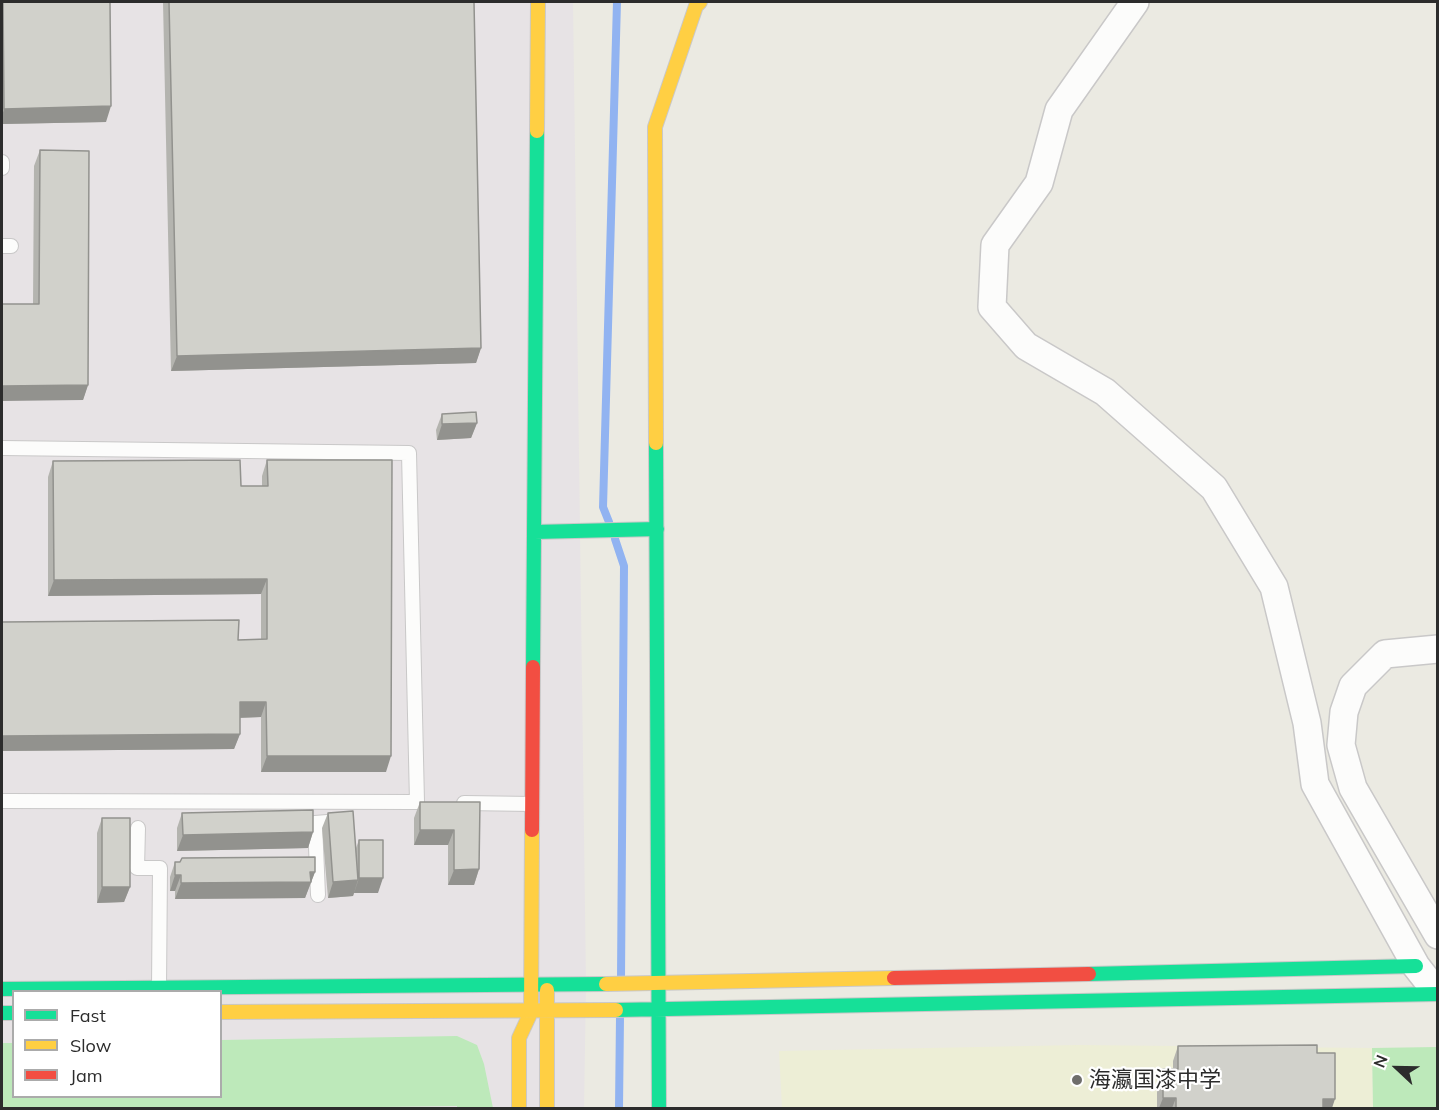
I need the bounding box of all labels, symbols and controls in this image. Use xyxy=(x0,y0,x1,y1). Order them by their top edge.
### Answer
legend xyxy=(12,990,222,1098)
text: Fast xyxy=(70,1004,106,1027)
text: Slow xyxy=(70,1034,111,1057)
north arrow xyxy=(1367,1038,1427,1098)
text: N xyxy=(1369,1052,1392,1071)
text: Jam xyxy=(70,1064,103,1087)
place label: 海瀛国漆中学 xyxy=(1089,1067,1221,1093)
marker: 海瀛国漆中学 xyxy=(1070,1073,1084,1087)

